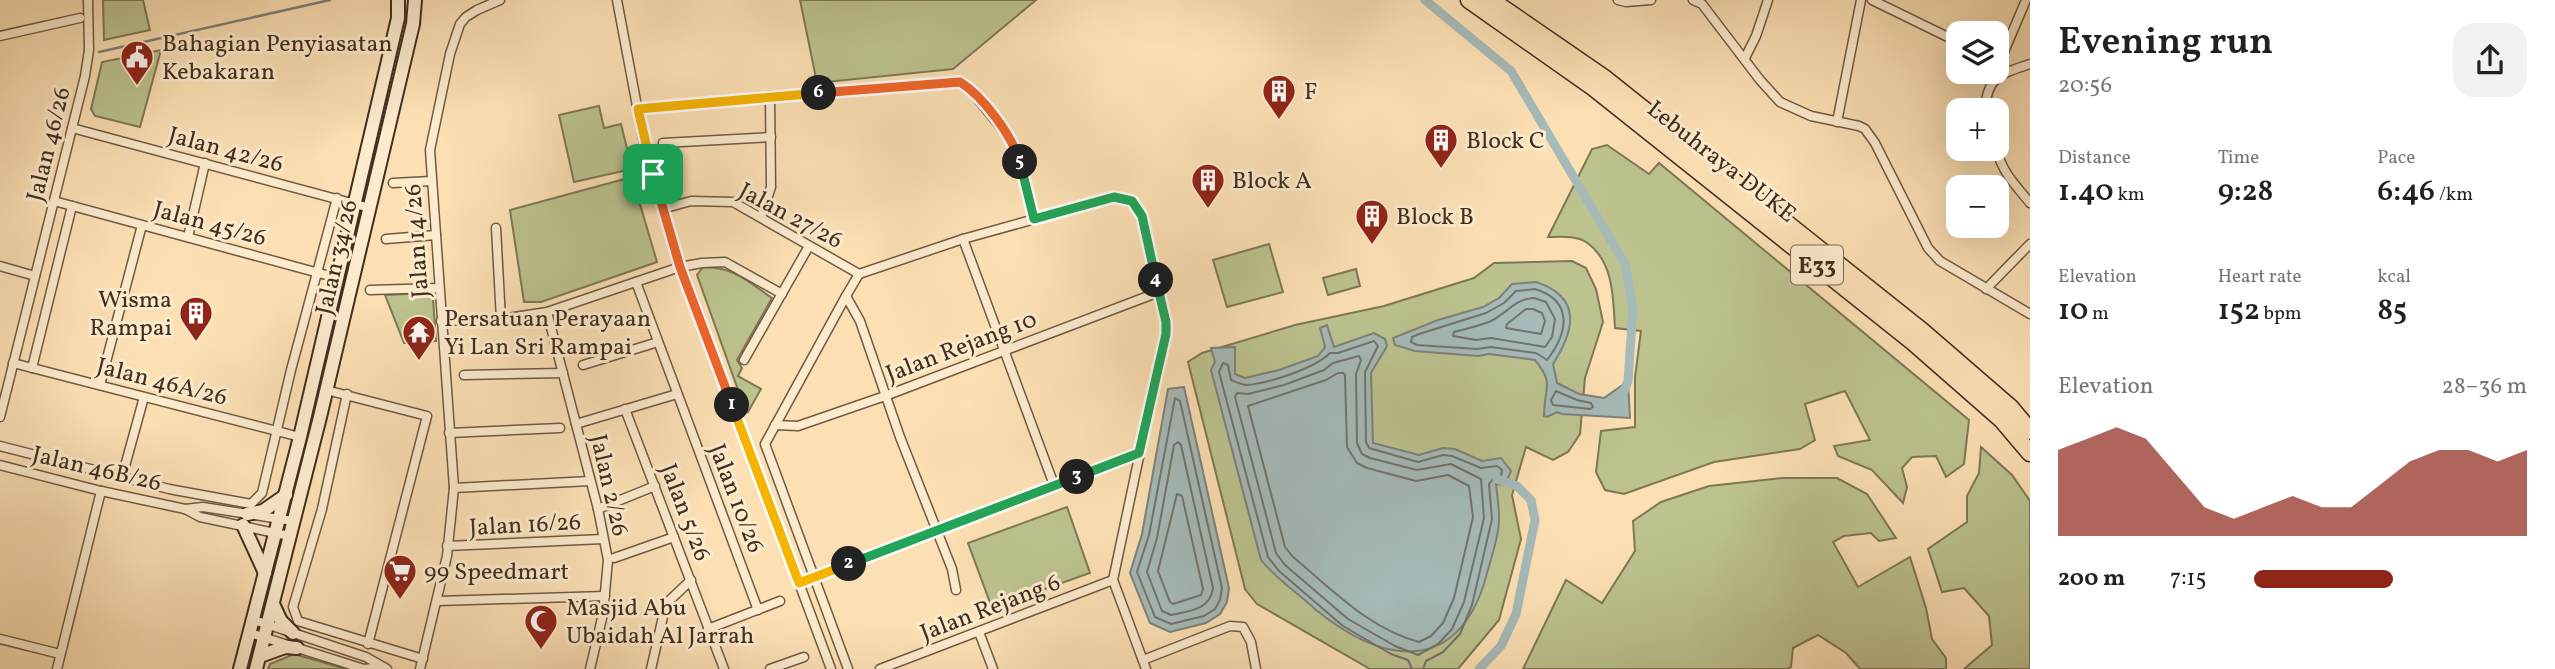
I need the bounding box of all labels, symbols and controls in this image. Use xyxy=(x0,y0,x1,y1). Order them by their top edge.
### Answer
text: Evening run xyxy=(2058,17,2273,70)
map controls xyxy=(1946,21,2009,238)
button: layers xyxy=(1946,21,2009,84)
button: share xyxy=(2453,23,2527,97)
place label: Bahagian Penyiasatan Kebakaran xyxy=(162,28,393,90)
public building icon: Bahagian Penyiasatan Kebakaran xyxy=(118,38,156,87)
text: 20:56 xyxy=(2058,70,2112,102)
building icon: F xyxy=(1260,72,1298,121)
pin: 6 xyxy=(802,76,836,110)
place label: F xyxy=(1304,76,1317,110)
text: 6 xyxy=(813,79,824,105)
street label: Jalan 46/26 xyxy=(19,84,81,205)
street label: Lebuhraya DUKE xyxy=(1639,93,1803,232)
button: + xyxy=(1946,98,2009,161)
street label: Jalan 42/26 xyxy=(164,119,287,183)
building icon: Block C xyxy=(1422,121,1460,170)
place label: Block C xyxy=(1466,125,1545,159)
pin xyxy=(623,144,683,204)
pin: 5 xyxy=(1002,144,1038,180)
text: Distance xyxy=(2058,145,2131,171)
text: Time xyxy=(2218,145,2259,171)
text: Pace xyxy=(2377,145,2415,171)
text: 5 xyxy=(1015,148,1024,174)
icon: arrive xyxy=(634,155,672,193)
building icon: Block A xyxy=(1189,161,1227,210)
place label: Block A xyxy=(1232,165,1312,199)
text: 1.40 xyxy=(2058,171,2114,213)
text: 9:28 xyxy=(2218,171,2274,213)
text: 6:46 xyxy=(2377,171,2435,213)
street label: Jalan 27/26 xyxy=(732,175,848,258)
button: − xyxy=(1946,175,2009,238)
text: km xyxy=(2114,182,2145,208)
text: /km xyxy=(2435,182,2473,208)
street label: Jalan 14/26 xyxy=(397,183,439,299)
street label: Jalan 45/26 xyxy=(149,194,270,256)
street label: Jalan 34/26 xyxy=(308,196,368,318)
building icon: Block B xyxy=(1353,197,1391,246)
place label: Block B xyxy=(1396,201,1474,235)
road number: E33 xyxy=(1791,246,1843,284)
pin: 4 xyxy=(1138,262,1174,298)
text: Elevation xyxy=(2058,264,2137,290)
text: Heart rate xyxy=(2218,264,2302,290)
text: kcal xyxy=(2377,264,2411,290)
text: 4 xyxy=(1150,266,1161,292)
place label: Wisma Rampai xyxy=(89,284,172,346)
text: 10 xyxy=(2058,290,2088,332)
text: 152 xyxy=(2218,290,2260,332)
text: 85 xyxy=(2377,290,2407,332)
building icon: Wisma Rampai xyxy=(177,294,215,343)
text: m xyxy=(2088,301,2109,327)
text: bpm xyxy=(2260,301,2302,327)
place label: Persatuan Perayaan Yi Lan Sri Rampai xyxy=(444,303,651,365)
street label: Jalan Rejang 10 xyxy=(881,303,1042,392)
temple icon: Persatuan Perayaan Yi Lan Sri Rampai xyxy=(400,313,438,362)
street label: Jalan 46A/26 xyxy=(92,350,231,416)
text: Elevation xyxy=(2058,371,2154,403)
text: 28–36 m xyxy=(2442,371,2527,403)
pin: 1 xyxy=(714,388,750,422)
text: 1 xyxy=(728,391,735,417)
street label: Jalan 2/26 xyxy=(580,431,636,540)
street label: Jalan 46B/26 xyxy=(28,439,165,501)
street label: Jalan 10/26 xyxy=(699,439,772,558)
street label: Jalan 5/26 xyxy=(650,459,718,567)
pin: 3 xyxy=(1060,460,1094,494)
text: 3 xyxy=(1072,463,1081,489)
street label: Jalan 16/26 xyxy=(468,506,582,546)
pin: 2 xyxy=(832,546,866,582)
text: 2 xyxy=(844,550,853,576)
supermarket icon: 99 Speedmart xyxy=(381,552,419,601)
place label: 99 Speedmart xyxy=(424,556,569,590)
text: 200 m xyxy=(2058,563,2125,595)
text: 7:15 xyxy=(2170,563,2207,595)
street label: Jalan Rejang 6 xyxy=(916,567,1066,651)
place label: Masjid Abu Ubaidah Al Jarrah xyxy=(566,592,754,654)
mosque icon: Masjid Abu Ubaidah Al Jarrah xyxy=(522,602,560,651)

